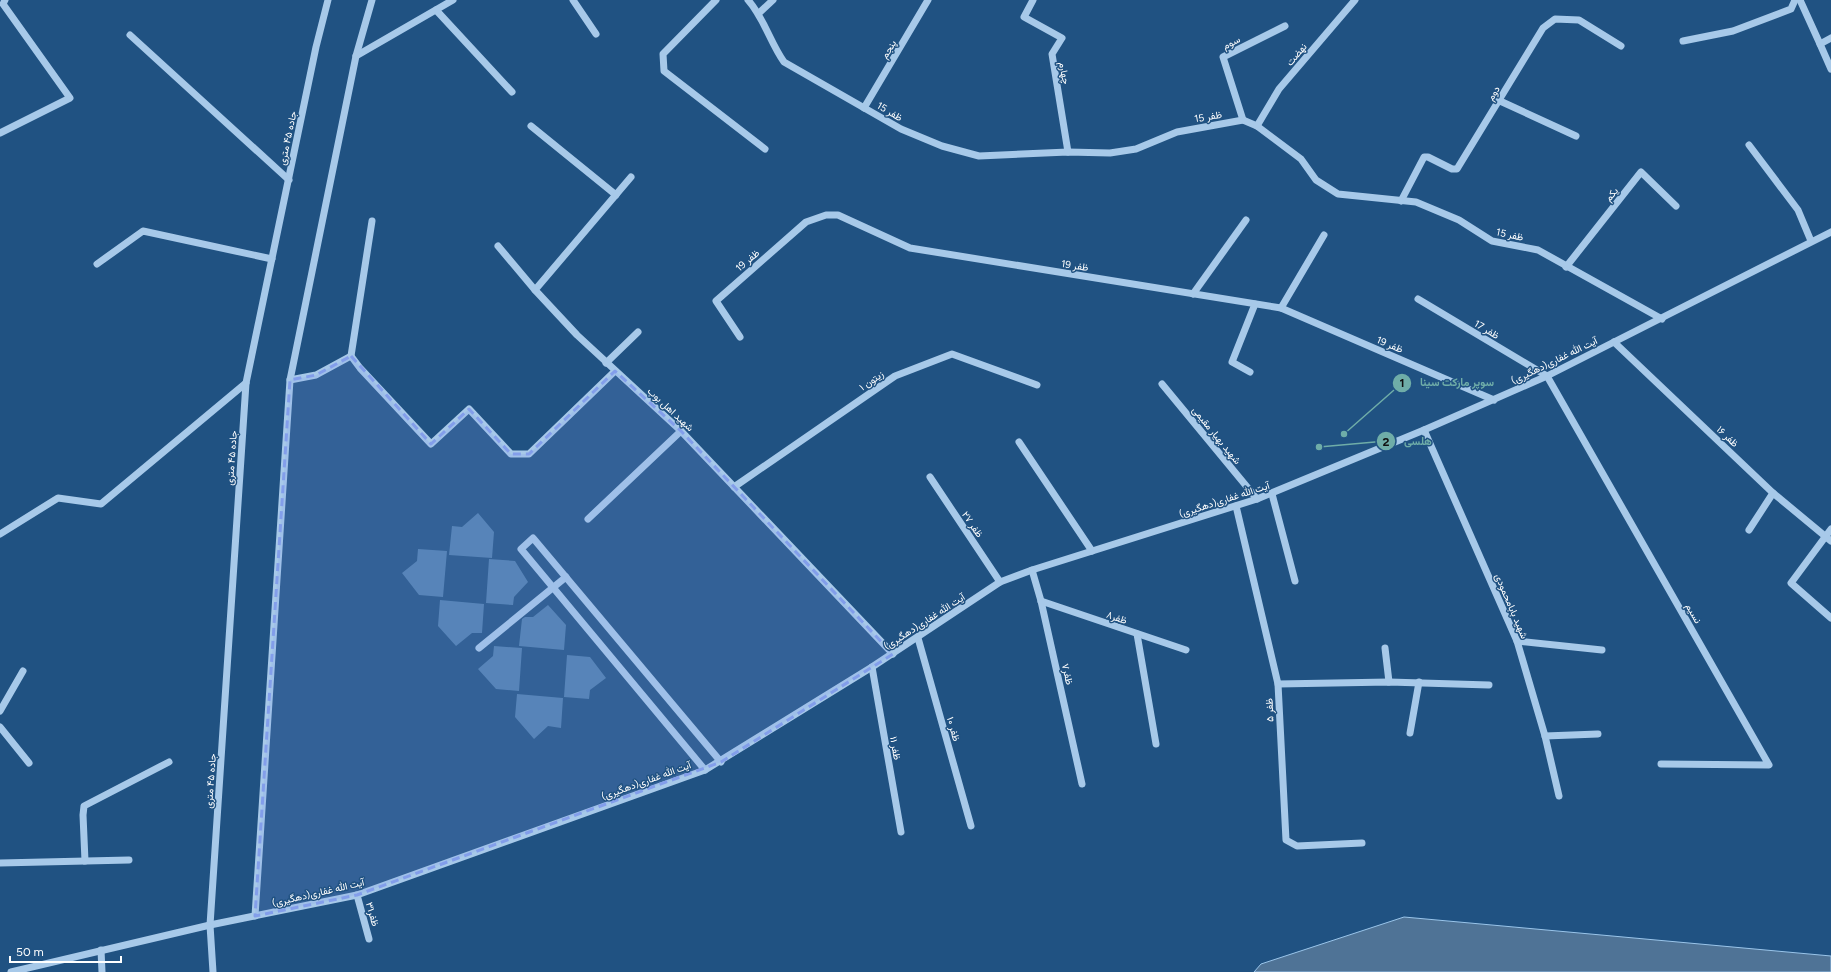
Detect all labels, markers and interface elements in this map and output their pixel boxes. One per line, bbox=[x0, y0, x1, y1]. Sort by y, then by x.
street label: سوم bbox=[1220, 32, 1242, 52]
street label: پنجم bbox=[878, 37, 900, 62]
street label: نهضت bbox=[1283, 40, 1310, 68]
street label: چهارم bbox=[1055, 61, 1073, 86]
street label: دوم bbox=[1484, 83, 1503, 103]
street label: ظفر 15 bbox=[874, 99, 905, 124]
street label: ظفر 15 bbox=[1193, 108, 1223, 125]
street label: جاده ۴۵ متری bbox=[275, 109, 300, 166]
street label: یکم bbox=[1602, 185, 1621, 204]
street label: ظفر 15 bbox=[1495, 225, 1525, 244]
street label: ظفر 19 bbox=[733, 246, 762, 274]
street label: ظفر 19 bbox=[1060, 257, 1090, 274]
street label: ظفر 17 bbox=[1472, 317, 1502, 342]
street label: ظفر 19 bbox=[1375, 333, 1406, 356]
street label: آیت الله غفاری(دهگیری) bbox=[1509, 334, 1600, 387]
street label: زیتون ۱ bbox=[857, 367, 886, 393]
callout: سوپر مارکت سینا bbox=[1392, 371, 1502, 394]
text: 1 bbox=[1399, 376, 1405, 390]
text: سوپر مارکت سینا bbox=[1420, 376, 1494, 390]
street label: شهید اهل بوب bbox=[645, 385, 697, 434]
street label: شهید بهیار مقیمی bbox=[1189, 404, 1244, 467]
street label: ظفر ۱۶ bbox=[1714, 423, 1742, 450]
street label: جاده ۴۵ متری bbox=[223, 430, 240, 486]
callout: هلسی bbox=[1376, 430, 1440, 453]
text: 2 bbox=[1383, 435, 1390, 449]
text: هلسی bbox=[1404, 435, 1432, 448]
street label: آیت الله غفاری(دهگیری) bbox=[1177, 479, 1272, 520]
street label: ظفر ۲۷ bbox=[959, 509, 986, 540]
street label: شهید بابامحمودی bbox=[1492, 572, 1531, 641]
street label: آیت الله غفاری(دهگیری) bbox=[881, 590, 968, 653]
street label: نسیم bbox=[1683, 601, 1705, 626]
street label: ظفر۸ bbox=[1105, 608, 1129, 627]
street label: ظفر۷ bbox=[1059, 662, 1076, 686]
street label: ظفر ۵ bbox=[1262, 697, 1277, 722]
street label: ظفر ۱۰ bbox=[944, 715, 963, 743]
street label: ظفر ۱۱ bbox=[887, 735, 904, 761]
street label: جاده ۴۵ متری bbox=[202, 753, 219, 809]
street label: آیت الله غفاری(دهگیری) bbox=[600, 758, 693, 803]
street label: آیت الله غفاری(دهگیری) bbox=[271, 875, 366, 909]
street label: ظفر۳۱ bbox=[363, 900, 382, 928]
scale bar bbox=[10, 938, 121, 964]
text: 50 m bbox=[16, 945, 44, 959]

